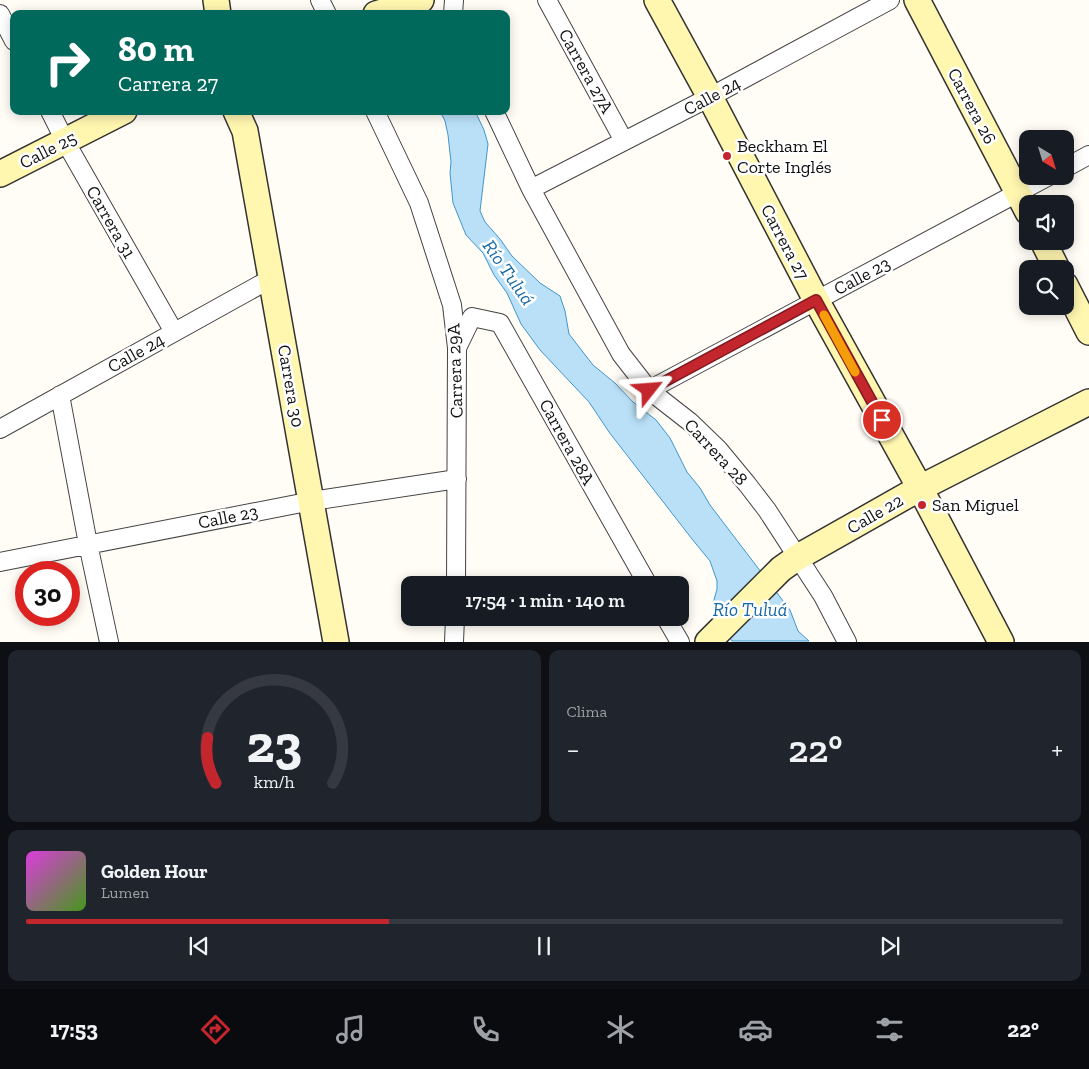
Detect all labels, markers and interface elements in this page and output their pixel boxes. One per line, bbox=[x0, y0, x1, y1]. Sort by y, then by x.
street label: Carrera 27A bbox=[554, 25, 618, 117]
text: 80 m bbox=[118, 28, 194, 70]
icon: right bbox=[35, 30, 100, 95]
street label: Carrera 26 bbox=[943, 64, 1001, 148]
text: Carrera 27 bbox=[118, 70, 218, 97]
street label: Calle 24 bbox=[680, 72, 745, 120]
street label: Calle 25 bbox=[16, 126, 80, 174]
north arrow bbox=[1019, 130, 1074, 185]
map controls bbox=[1019, 130, 1074, 315]
place label: Beckham El Corte Inglés bbox=[737, 135, 832, 178]
marker: Beckham El Corte Inglés bbox=[721, 150, 733, 162]
street label: Carrera 31 bbox=[81, 182, 141, 262]
button: sound bbox=[1019, 195, 1074, 250]
street label: Carrera 27 bbox=[756, 201, 814, 284]
water label: Río Tuluá bbox=[478, 235, 539, 309]
street label: Calle 23 bbox=[830, 252, 894, 300]
button: search bbox=[1019, 260, 1074, 315]
street label: Carrera 29A bbox=[442, 323, 468, 419]
street label: Calle 24 bbox=[104, 328, 168, 378]
street label: Carrera 30 bbox=[273, 343, 309, 429]
position arrow bbox=[622, 363, 674, 415]
street label: Carrera 28A bbox=[534, 395, 600, 489]
pin bbox=[861, 399, 903, 441]
icon: arrive bbox=[868, 406, 896, 434]
street label: Carrera 28 bbox=[680, 414, 752, 490]
street label: Calle 22 bbox=[843, 489, 907, 539]
place label: San Miguel bbox=[932, 494, 1019, 516]
marker: San Miguel bbox=[916, 499, 928, 511]
street label: Calle 23 bbox=[196, 500, 260, 534]
speed limit sign: 30 bbox=[15, 561, 80, 626]
text: 17:54 · 1 min · 140 m bbox=[465, 589, 625, 612]
water label: Río Tuluá bbox=[713, 598, 787, 621]
text: Clima bbox=[567, 702, 607, 721]
text: 23 bbox=[246, 713, 302, 775]
text: 22° bbox=[788, 726, 843, 772]
text: − bbox=[567, 733, 580, 766]
text: + bbox=[1051, 733, 1063, 766]
text: km/h bbox=[254, 771, 295, 793]
text: Golden Hour bbox=[101, 860, 208, 883]
text: Lumen bbox=[101, 883, 149, 902]
icon: previous bbox=[185, 932, 213, 960]
icon: pause bbox=[530, 932, 558, 960]
icon: next bbox=[876, 932, 904, 960]
icon: directions bbox=[198, 1012, 233, 1047]
icon: music bbox=[333, 1012, 368, 1047]
icon: phone bbox=[468, 1012, 503, 1047]
icon: climate bbox=[603, 1012, 638, 1047]
icon: car bbox=[738, 1012, 773, 1047]
icon: filters bbox=[872, 1012, 907, 1047]
text: 17:53 bbox=[50, 1016, 98, 1043]
text: 22° bbox=[1007, 1016, 1039, 1043]

